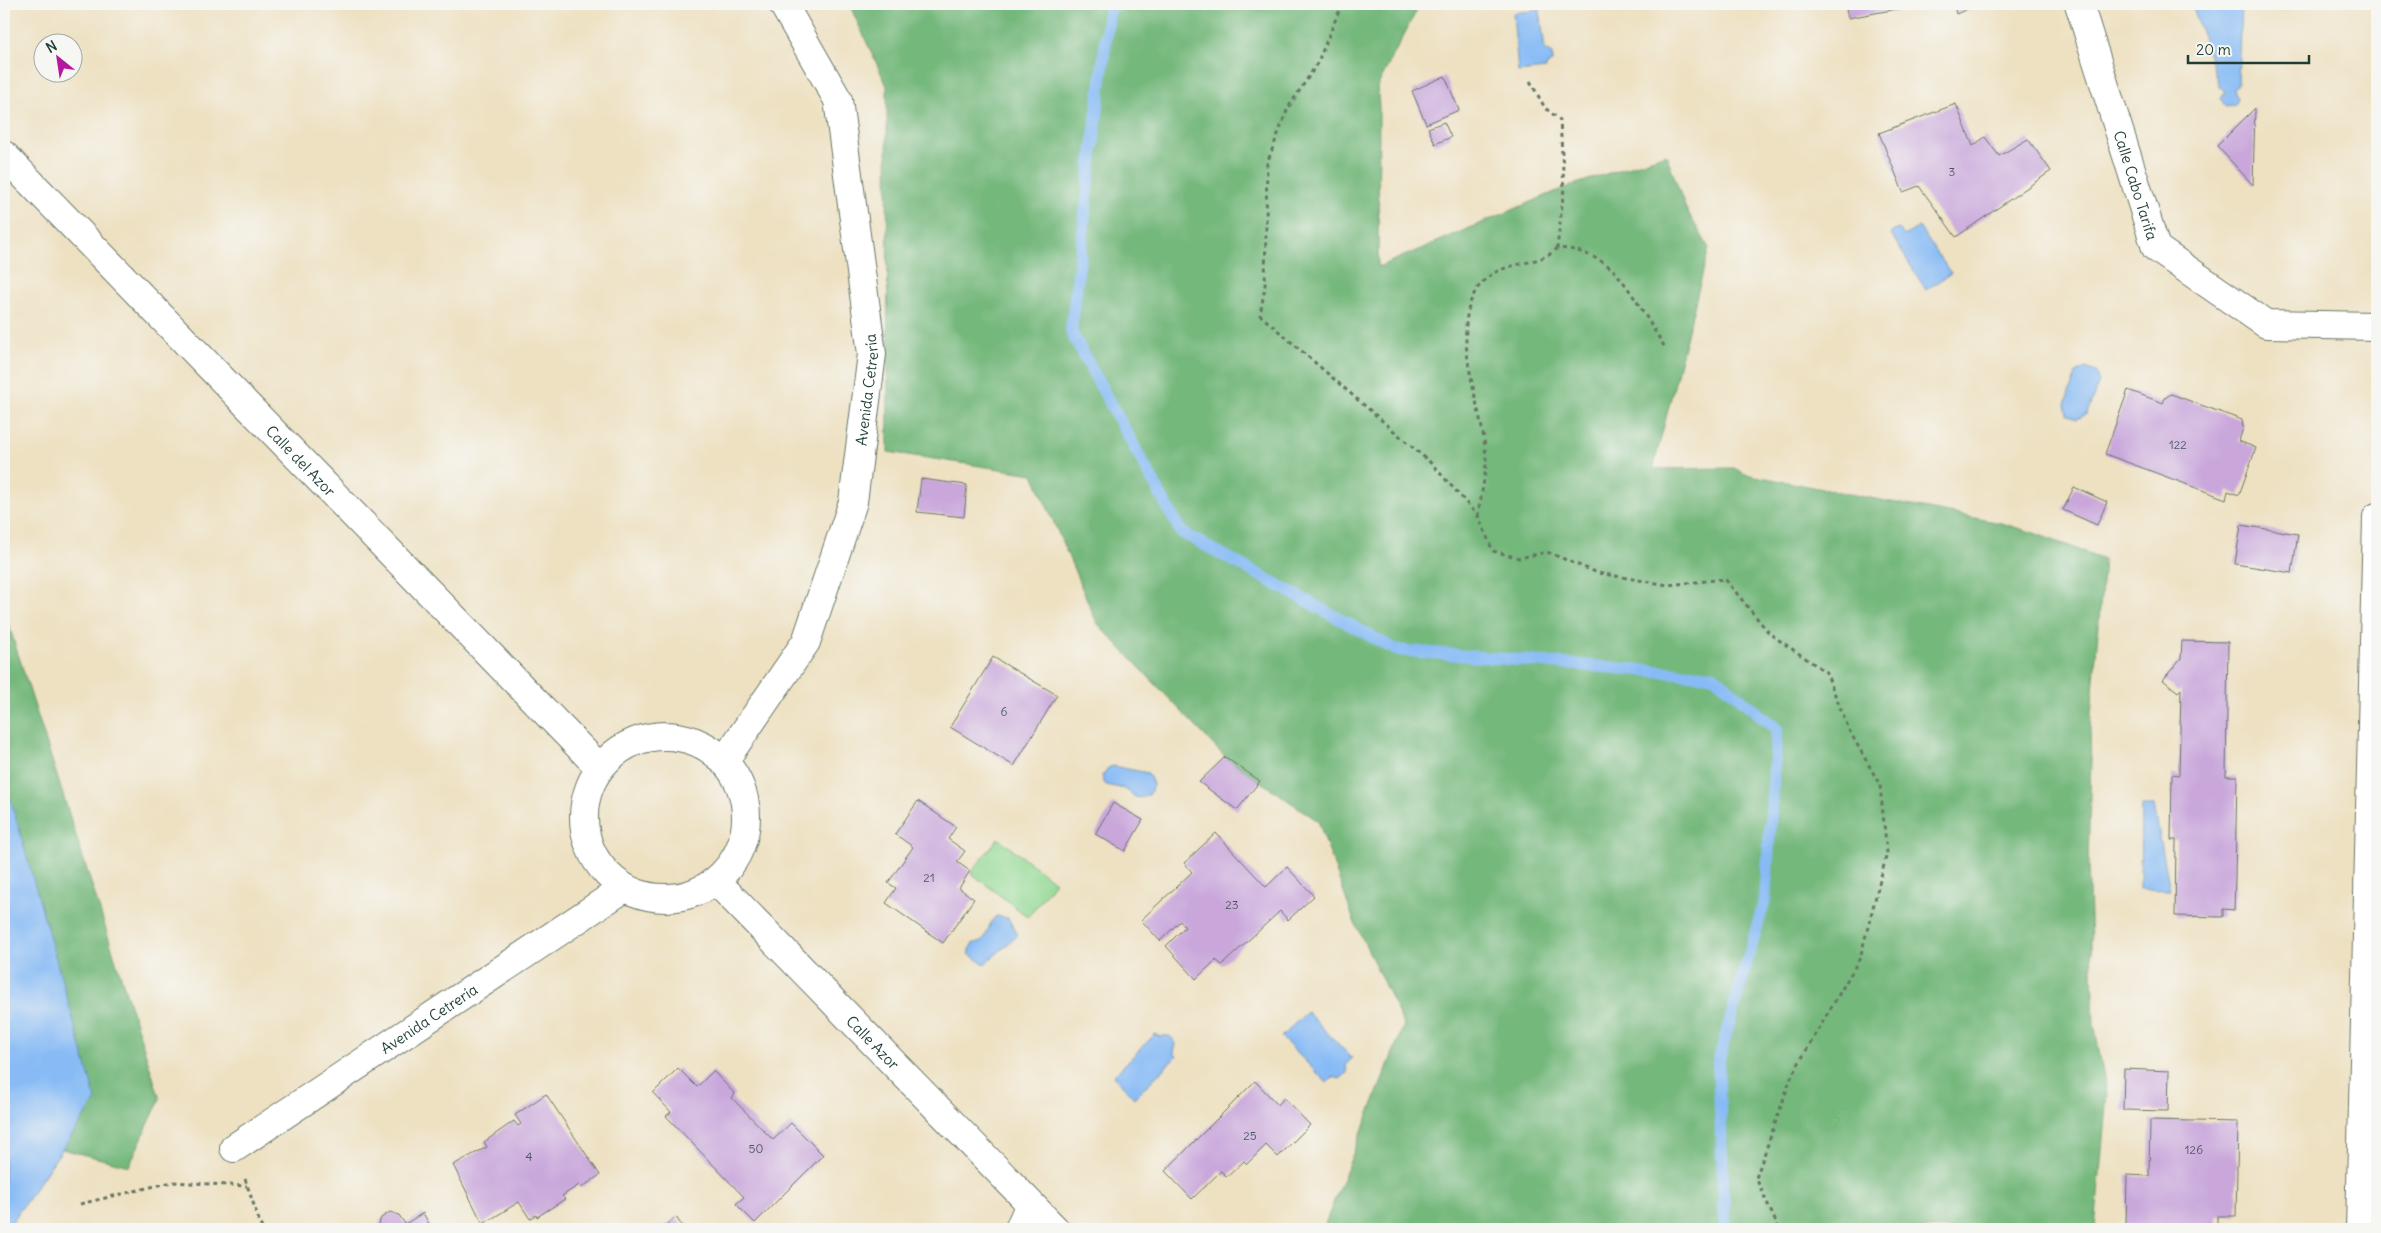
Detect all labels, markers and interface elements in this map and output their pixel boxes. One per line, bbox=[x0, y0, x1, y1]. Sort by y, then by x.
north arrow bbox=[32, 32, 82, 82]
scale bar bbox=[2188, 32, 2310, 64]
text: N bbox=[43, 37, 60, 57]
text: 20 m bbox=[2196, 40, 2231, 59]
street label: Calle Cabo Tarifa bbox=[2110, 128, 2162, 243]
house number: 3 bbox=[1949, 164, 1956, 179]
street label: Avenida Cetrería bbox=[851, 332, 882, 447]
street label: Calle del Azor bbox=[262, 421, 340, 500]
house number: 122 bbox=[2169, 437, 2187, 452]
house number: 6 bbox=[1001, 704, 1008, 719]
house number: 21 bbox=[923, 870, 935, 885]
house number: 23 bbox=[1225, 897, 1239, 912]
street label: Avenida Cetrería bbox=[377, 979, 481, 1057]
street label: Calle Azor bbox=[842, 1011, 904, 1073]
house number: 25 bbox=[1243, 1128, 1257, 1143]
house number: 50 bbox=[749, 1141, 764, 1156]
house number: 126 bbox=[2185, 1142, 2203, 1157]
house number: 4 bbox=[526, 1149, 533, 1164]

